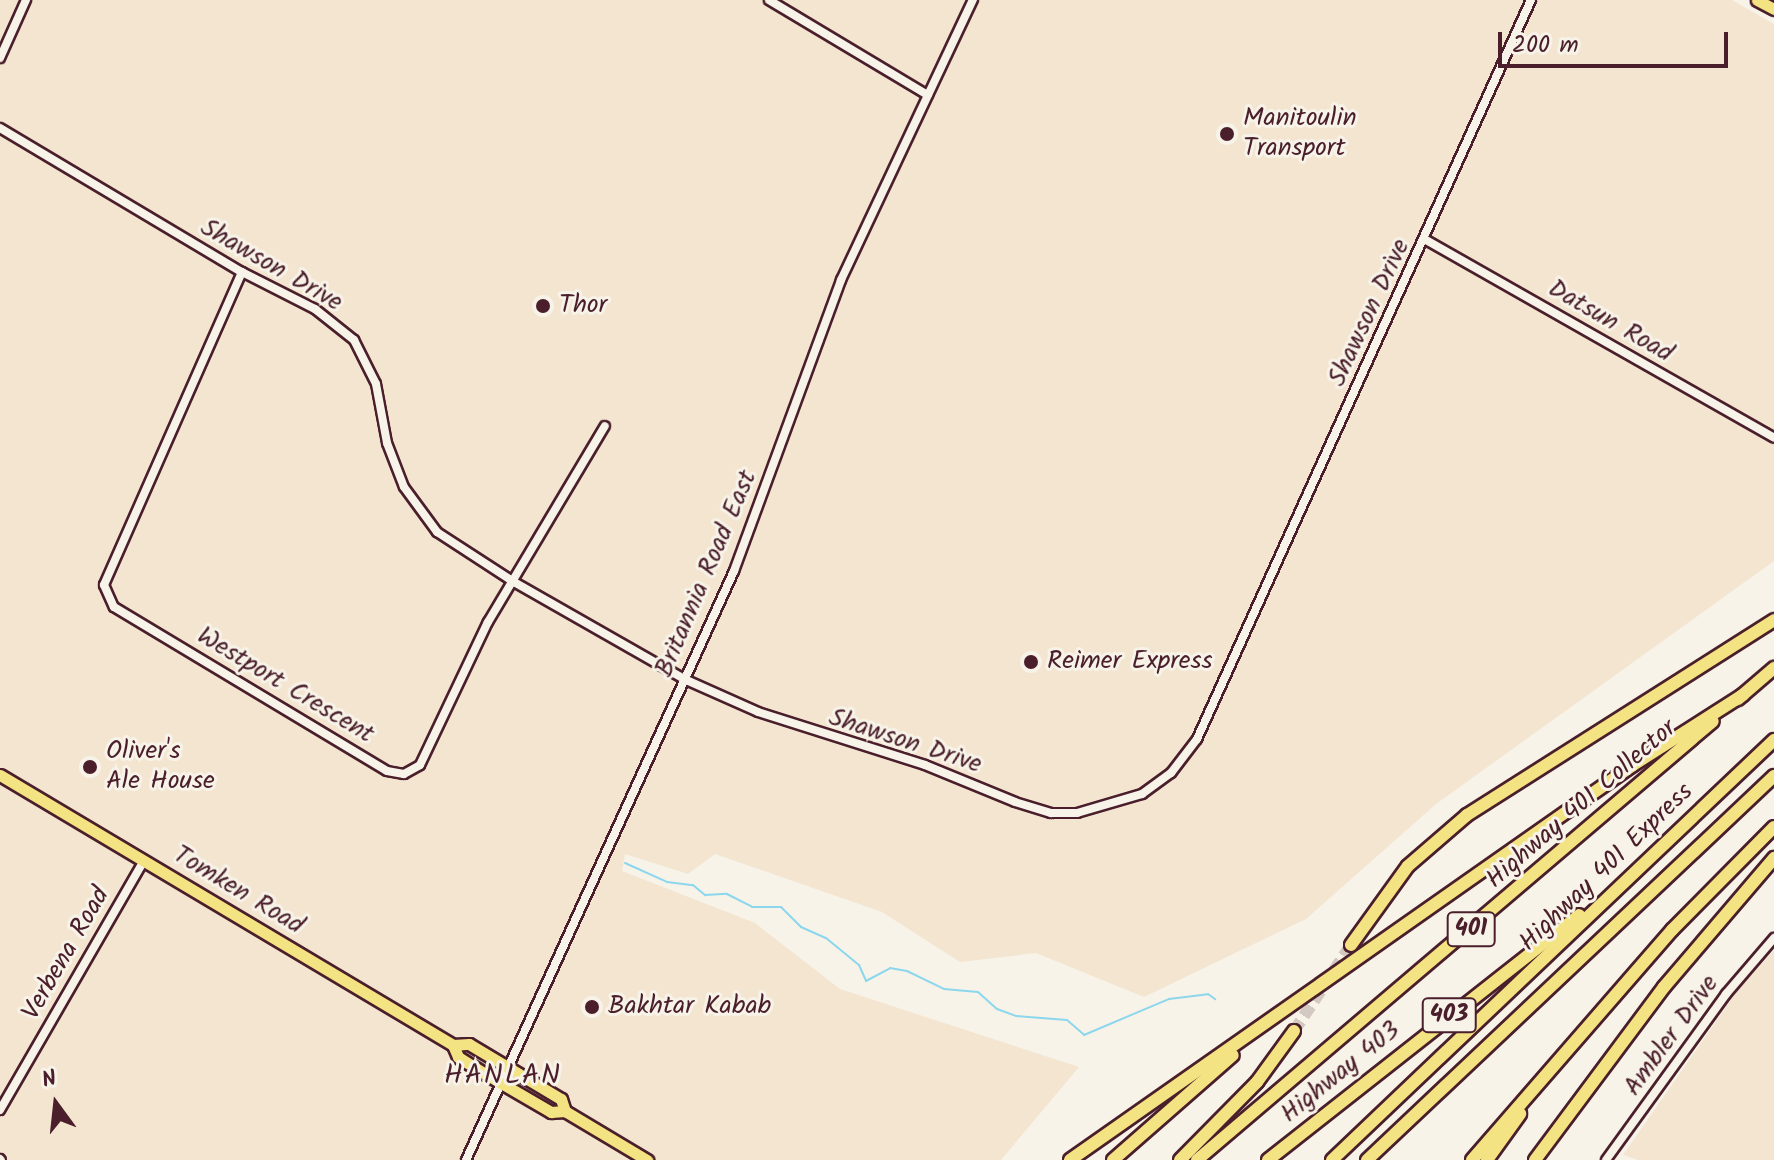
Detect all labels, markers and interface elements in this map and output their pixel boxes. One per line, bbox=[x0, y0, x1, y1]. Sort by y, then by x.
scale bar bbox=[1502, 16, 1732, 66]
text: 200 m bbox=[1512, 26, 1579, 65]
place label: Manitoulin Transport bbox=[1243, 103, 1357, 164]
marker: Manitoulin Transport bbox=[1218, 125, 1236, 143]
street label: Shawson Drive bbox=[194, 213, 348, 319]
street label: Shawson Drive bbox=[1322, 234, 1418, 392]
street label: Datsun Road bbox=[1542, 274, 1678, 370]
place label: Thor bbox=[559, 290, 607, 322]
marker: Thor bbox=[534, 297, 552, 315]
street label: Britannia Road East bbox=[649, 466, 765, 682]
street label: Westport Crescent bbox=[191, 621, 379, 751]
place label: Reimer Express bbox=[1047, 646, 1213, 678]
marker: Reimer Express bbox=[1022, 653, 1040, 671]
street label: Shawson Drive bbox=[825, 703, 985, 781]
street label: Highway 401 Collector bbox=[1480, 714, 1684, 896]
place label: Oliver's Ale House bbox=[106, 736, 215, 798]
marker: Oliver's Ale House bbox=[81, 758, 99, 776]
street label: Highway 401 Express bbox=[1514, 777, 1700, 959]
street label: Tomken Road bbox=[167, 840, 309, 942]
street label: Verbena Road bbox=[16, 882, 118, 1026]
road number: 401 bbox=[1445, 909, 1497, 949]
street label: Ambler Drive bbox=[1618, 970, 1726, 1102]
place label: Bakhtar Kabab bbox=[608, 991, 771, 1023]
road number: 403 bbox=[1421, 995, 1477, 1035]
marker: Bakhtar Kabab bbox=[583, 998, 601, 1016]
street label: Highway 403 bbox=[1275, 1015, 1407, 1131]
district label: HANLAN bbox=[444, 1059, 562, 1093]
text: N bbox=[38, 1062, 61, 1099]
north arrow bbox=[16, 1064, 96, 1144]

